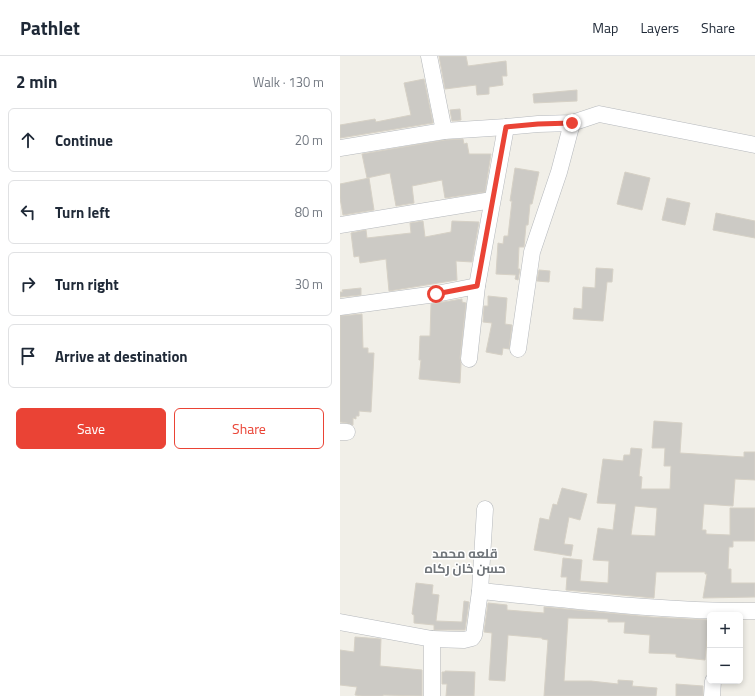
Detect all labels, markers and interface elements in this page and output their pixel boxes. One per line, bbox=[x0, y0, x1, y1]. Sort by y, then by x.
text: Pathlet bbox=[20, 13, 80, 42]
text: Map bbox=[592, 17, 618, 38]
text: Layers bbox=[640, 17, 679, 38]
text: Share bbox=[701, 17, 735, 38]
text: 2 min bbox=[16, 69, 57, 95]
text: Walk · 130 m bbox=[253, 72, 324, 92]
route end bbox=[563, 114, 581, 132]
icon: ahead bbox=[17, 129, 39, 151]
text: Continue bbox=[55, 129, 113, 152]
text: 20 m bbox=[295, 130, 323, 150]
icon: left bbox=[17, 201, 39, 223]
text: Turn left bbox=[55, 201, 110, 224]
text: 80 m bbox=[295, 202, 323, 222]
icon: right bbox=[17, 273, 39, 295]
text: Turn right bbox=[55, 273, 119, 296]
text: 30 m bbox=[295, 274, 323, 294]
route start bbox=[427, 285, 445, 303]
icon: arrive bbox=[17, 345, 39, 367]
text: Arrive at destination bbox=[55, 345, 188, 368]
button: Save bbox=[16, 408, 166, 449]
button: Share bbox=[174, 408, 324, 449]
district label: قلعه محمد حسن خان رکاه bbox=[424, 543, 506, 578]
map controls bbox=[707, 612, 743, 684]
button: + bbox=[707, 612, 743, 648]
button: − bbox=[707, 648, 743, 684]

